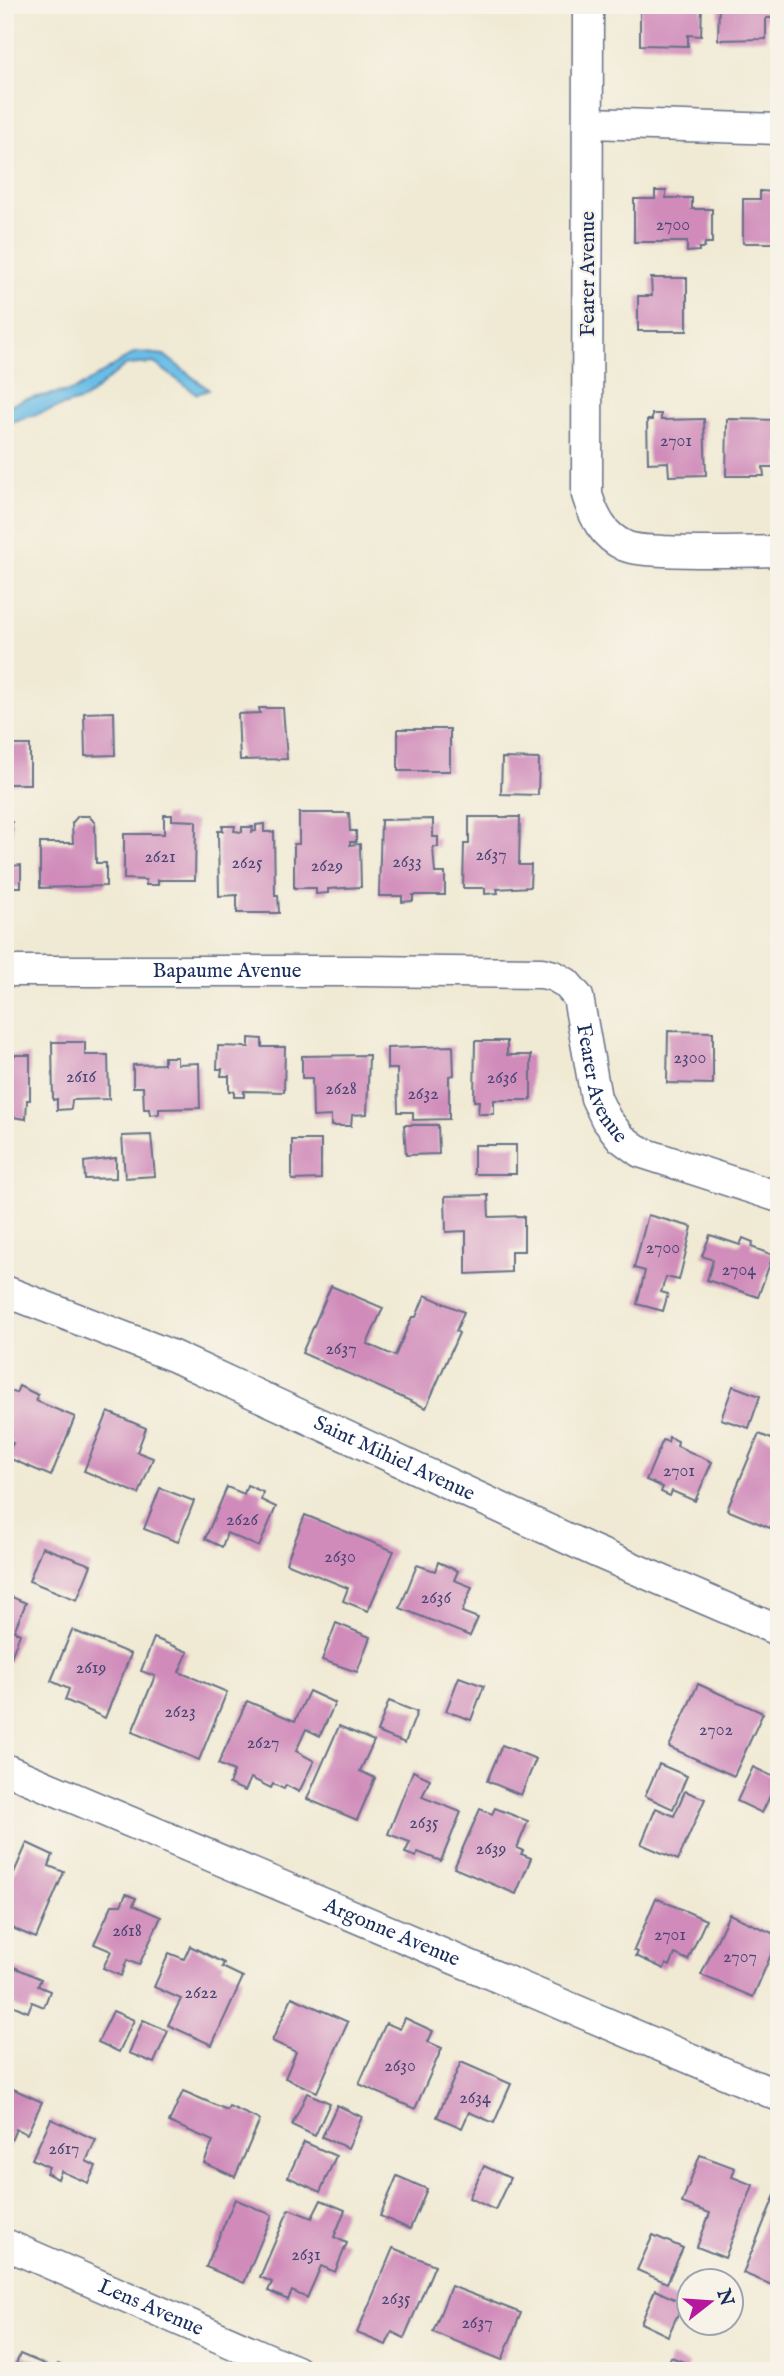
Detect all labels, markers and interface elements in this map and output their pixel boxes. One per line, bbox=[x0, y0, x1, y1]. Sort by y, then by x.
street label: Fearer Avenue bbox=[575, 211, 602, 337]
house number: 2700 bbox=[656, 214, 690, 237]
house number: 2701 bbox=[660, 430, 692, 453]
house number: 2637 bbox=[475, 844, 507, 867]
house number: 2621 bbox=[144, 846, 176, 869]
house number: 2633 bbox=[392, 851, 422, 874]
house number: 2625 bbox=[232, 852, 263, 875]
house number: 2629 bbox=[311, 855, 343, 878]
street label: Bapaume Avenue bbox=[153, 958, 302, 985]
street label: Fearer Avenue bbox=[570, 1022, 634, 1149]
house number: 2300 bbox=[674, 1047, 706, 1070]
house number: 2616 bbox=[66, 1066, 97, 1089]
house number: 2636 bbox=[487, 1067, 518, 1090]
house number: 2628 bbox=[325, 1078, 357, 1101]
house number: 2632 bbox=[407, 1083, 439, 1106]
house number: 2700 bbox=[646, 1237, 680, 1260]
house number: 2704 bbox=[722, 1259, 756, 1282]
house number: 2637 bbox=[325, 1338, 357, 1361]
street label: Saint Mihiel Avenue bbox=[309, 1410, 480, 1508]
house number: 2701 bbox=[663, 1460, 695, 1483]
house number: 2626 bbox=[226, 1509, 258, 1532]
house number: 2630 bbox=[324, 1546, 356, 1569]
house number: 2636 bbox=[421, 1587, 452, 1610]
house number: 2619 bbox=[76, 1657, 106, 1680]
house number: 2623 bbox=[164, 1701, 196, 1724]
house number: 2702 bbox=[699, 1719, 733, 1742]
house number: 2627 bbox=[247, 1732, 279, 1755]
house number: 2635 bbox=[409, 1812, 439, 1835]
house number: 2639 bbox=[476, 1838, 506, 1861]
street label: Argonne Avenue bbox=[319, 1891, 464, 1973]
house number: 2618 bbox=[112, 1920, 142, 1943]
house number: 2701 bbox=[654, 1924, 686, 1947]
house number: 2707 bbox=[723, 1946, 757, 1969]
house number: 2622 bbox=[185, 1982, 217, 2005]
house number: 2630 bbox=[384, 2055, 416, 2078]
house number: 2634 bbox=[459, 2087, 491, 2110]
house number: 2617 bbox=[48, 2138, 80, 2161]
house number: 2631 bbox=[291, 2244, 321, 2267]
north arrow bbox=[676, 2268, 746, 2338]
street label: Lens Avenue bbox=[94, 2273, 208, 2343]
text: N bbox=[710, 2285, 738, 2310]
house number: 2635 bbox=[381, 2288, 411, 2311]
house number: 2637 bbox=[461, 2312, 493, 2335]

